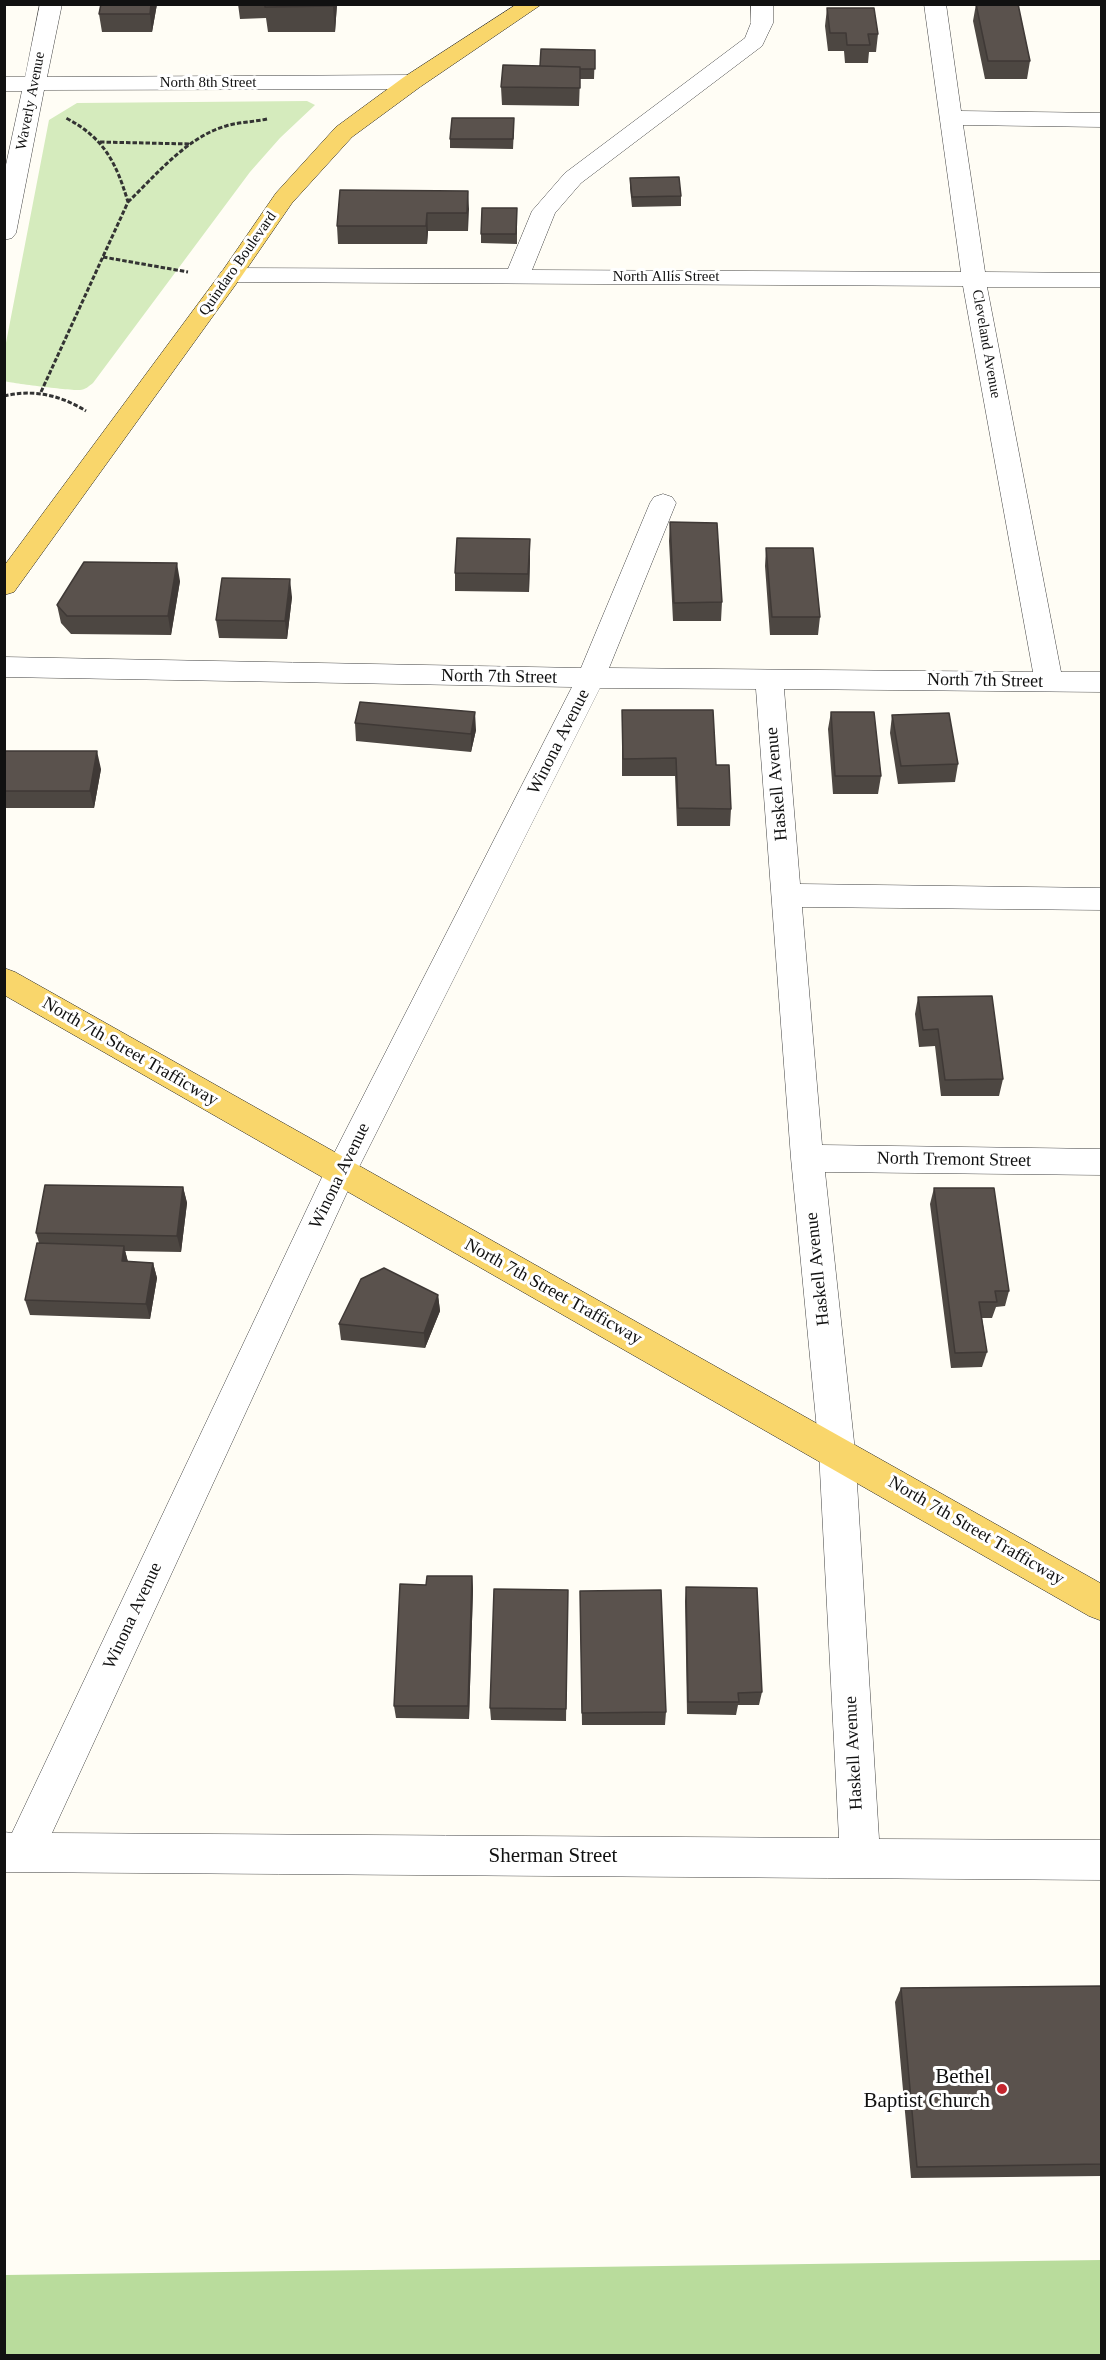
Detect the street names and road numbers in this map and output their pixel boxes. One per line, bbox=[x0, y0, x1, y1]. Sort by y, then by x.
street label: Waverly Avenue bbox=[13, 50, 49, 152]
street label: North 8th Street bbox=[160, 74, 256, 92]
street label: Quindaro Boulevard bbox=[195, 209, 281, 319]
street label: North Allis Street bbox=[613, 268, 719, 286]
street label: Cleveland Avenue bbox=[968, 288, 1004, 400]
street label: North 7th Street bbox=[441, 665, 557, 689]
street label: North 7th Street bbox=[927, 669, 1043, 693]
street label: Winona Avenue bbox=[523, 686, 595, 798]
street label: Haskell Avenue bbox=[761, 726, 793, 842]
street label: North 7th Street Trafficway bbox=[38, 993, 222, 1111]
street label: Winona Avenue bbox=[305, 1119, 375, 1233]
street label: North Tremont Street bbox=[877, 1148, 1031, 1172]
street label: Haskell Avenue bbox=[801, 1211, 835, 1327]
street label: North 7th Street Trafficway bbox=[461, 1234, 645, 1350]
street label: North 7th Street Trafficway bbox=[884, 1472, 1068, 1590]
street label: Winona Avenue bbox=[99, 1559, 167, 1673]
street label: Haskell Avenue bbox=[840, 1695, 868, 1811]
street label: Sherman Street bbox=[489, 1843, 617, 1869]

